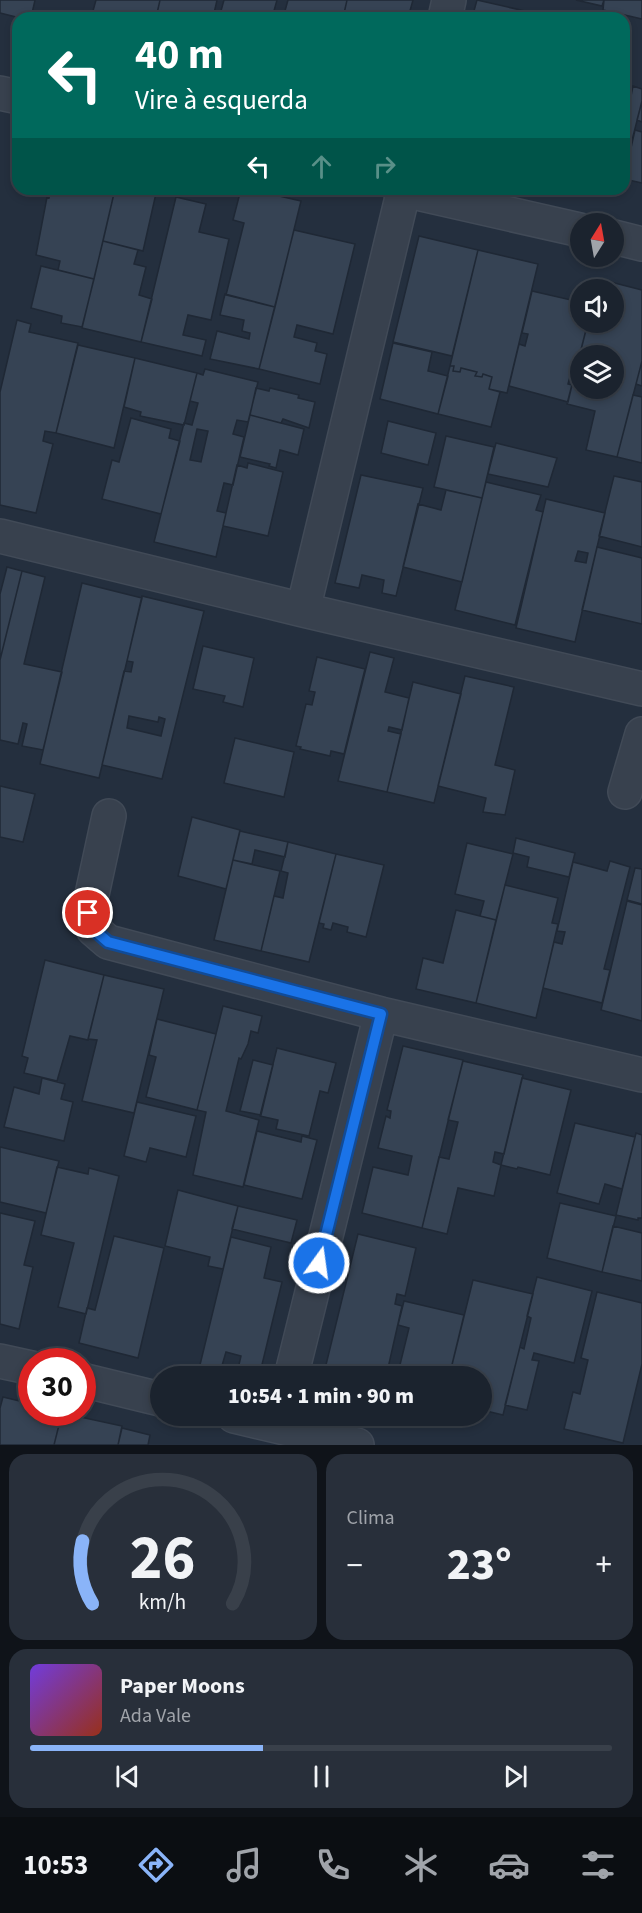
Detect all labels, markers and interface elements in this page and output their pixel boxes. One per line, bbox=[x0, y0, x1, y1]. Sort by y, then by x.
text: 40 m bbox=[135, 25, 224, 85]
icon: left bbox=[36, 36, 114, 114]
text: Vire à esquerda bbox=[135, 81, 308, 120]
icon: left bbox=[242, 150, 275, 183]
icon: ahead bbox=[305, 150, 338, 183]
icon: right bbox=[368, 150, 401, 183]
north arrow bbox=[570, 213, 624, 267]
map controls bbox=[570, 213, 624, 399]
button: sound bbox=[570, 279, 624, 333]
button: layers bbox=[570, 345, 624, 399]
pin bbox=[62, 887, 113, 938]
icon: arrive bbox=[71, 896, 104, 929]
position arrow bbox=[287, 1231, 351, 1295]
speed limit sign: 30 bbox=[18, 1348, 96, 1426]
text: 10:54 · 1 min · 90 m bbox=[228, 1380, 414, 1412]
text: Clima bbox=[347, 1504, 395, 1532]
text: 26 bbox=[130, 1514, 196, 1603]
text: 23° bbox=[447, 1533, 512, 1597]
text: − bbox=[347, 1542, 363, 1589]
text: + bbox=[596, 1542, 612, 1589]
text: km/h bbox=[139, 1587, 187, 1618]
text: Paper Moons bbox=[120, 1670, 245, 1702]
text: Ada Vale bbox=[120, 1702, 191, 1730]
icon: previous bbox=[111, 1760, 144, 1793]
icon: pause bbox=[305, 1760, 338, 1793]
icon: next bbox=[499, 1760, 532, 1793]
icon: directions bbox=[135, 1844, 177, 1886]
icon: music bbox=[223, 1844, 265, 1886]
icon: phone bbox=[312, 1844, 354, 1886]
icon: climate bbox=[400, 1844, 442, 1886]
icon: car bbox=[488, 1844, 530, 1886]
icon: filters bbox=[577, 1844, 619, 1886]
text: 10:53 bbox=[23, 1846, 88, 1885]

